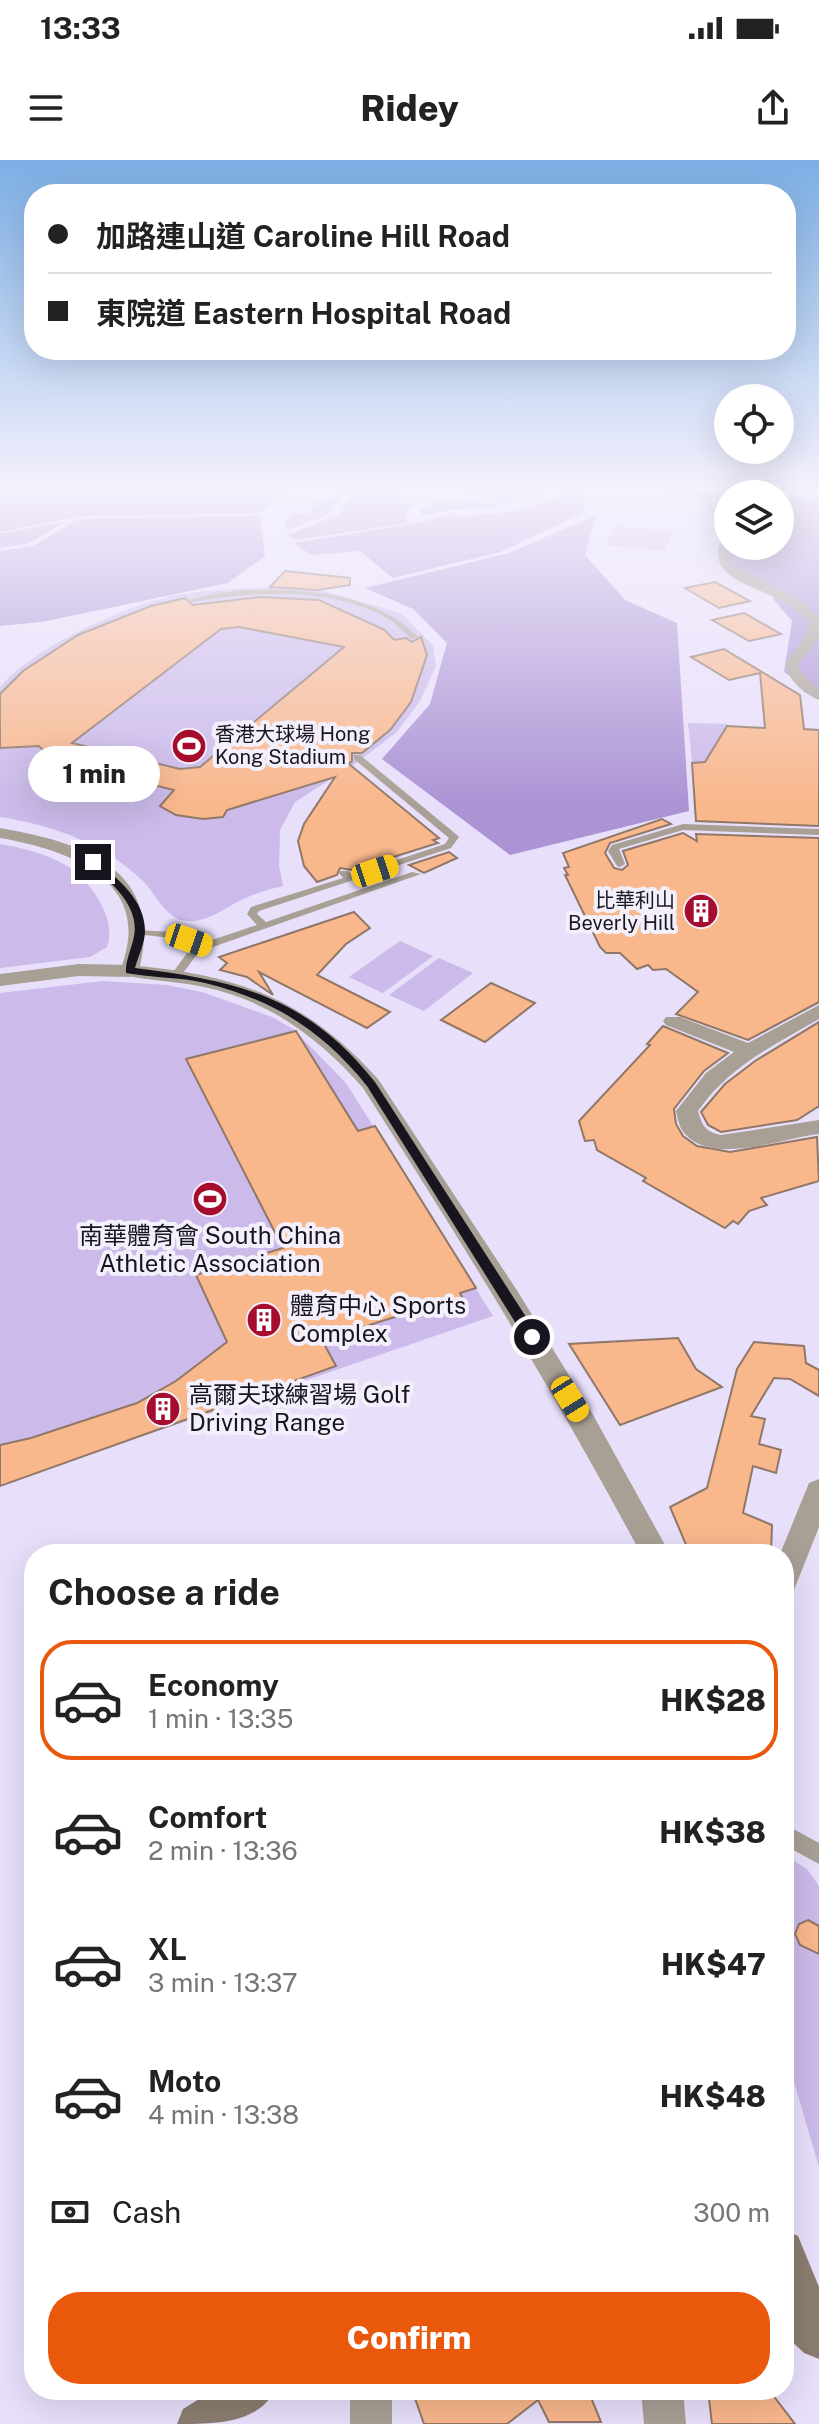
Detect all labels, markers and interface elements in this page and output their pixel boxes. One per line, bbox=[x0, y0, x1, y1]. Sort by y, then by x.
text: 13:33 bbox=[40, 10, 121, 46]
icon: menu bbox=[24, 86, 68, 130]
icon: share bbox=[751, 86, 795, 130]
text: Ridey bbox=[360, 87, 459, 129]
text: 加路連山道 Caroline Hill Road bbox=[96, 218, 510, 254]
text: 東院道 Eastern Hospital Road bbox=[96, 295, 511, 331]
map controls bbox=[714, 384, 794, 560]
button: locate bbox=[714, 384, 794, 464]
button: layers bbox=[714, 480, 794, 560]
place label: 香港大球場 Hong Kong Stadium bbox=[215, 722, 370, 769]
sports icon: 香港大球場 Hong Kong Stadium bbox=[170, 727, 208, 765]
callout: 1 min bbox=[27, 746, 159, 802]
text: 1 min bbox=[62, 758, 126, 789]
route end bbox=[75, 844, 111, 880]
car bbox=[348, 852, 402, 890]
place label: 比華利山 Beverly Hill bbox=[568, 888, 675, 935]
building icon: 比華利山 Beverly Hill bbox=[682, 892, 720, 930]
car bbox=[162, 921, 216, 959]
sports icon: 南華體育會 South China Athletic Association bbox=[191, 1180, 229, 1218]
place label: 南華體育會 South China Athletic Association bbox=[79, 1221, 341, 1277]
place label: 體育中心 Sports Complex bbox=[290, 1291, 466, 1347]
building icon: 體育中心 Sports Complex bbox=[245, 1301, 283, 1339]
route start bbox=[514, 1319, 550, 1355]
car bbox=[547, 1372, 593, 1426]
place label: 高爾夫球練習場 Golf Driving Range bbox=[189, 1380, 410, 1436]
building icon: 高爾夫球練習場 Golf Driving Range bbox=[144, 1390, 182, 1428]
text: Choose a ride bbox=[48, 1571, 280, 1613]
icon: car bbox=[52, 1664, 124, 1736]
text: Economy bbox=[148, 1667, 279, 1703]
text: HK$28 bbox=[660, 1682, 766, 1718]
text: 1 min · 13:35 bbox=[148, 1703, 293, 1734]
icon: car bbox=[52, 1796, 124, 1868]
text: Comfort bbox=[148, 1799, 267, 1835]
text: HK$38 bbox=[659, 1814, 766, 1850]
text: 2 min · 13:36 bbox=[148, 1835, 298, 1866]
icon: car bbox=[52, 1928, 124, 2000]
text: XL bbox=[148, 1931, 187, 1967]
text: HK$47 bbox=[661, 1946, 766, 1982]
text: 3 min · 13:37 bbox=[148, 1967, 298, 1998]
icon: car bbox=[52, 2060, 124, 2132]
text: Moto bbox=[148, 2063, 221, 2099]
text: HK$48 bbox=[660, 2078, 766, 2114]
text: 4 min · 13:38 bbox=[148, 2099, 299, 2130]
icon: cash bbox=[48, 2190, 92, 2234]
text: Cash bbox=[112, 2194, 181, 2230]
text: 300 m bbox=[693, 2197, 770, 2228]
button: Confirm bbox=[48, 2292, 770, 2384]

